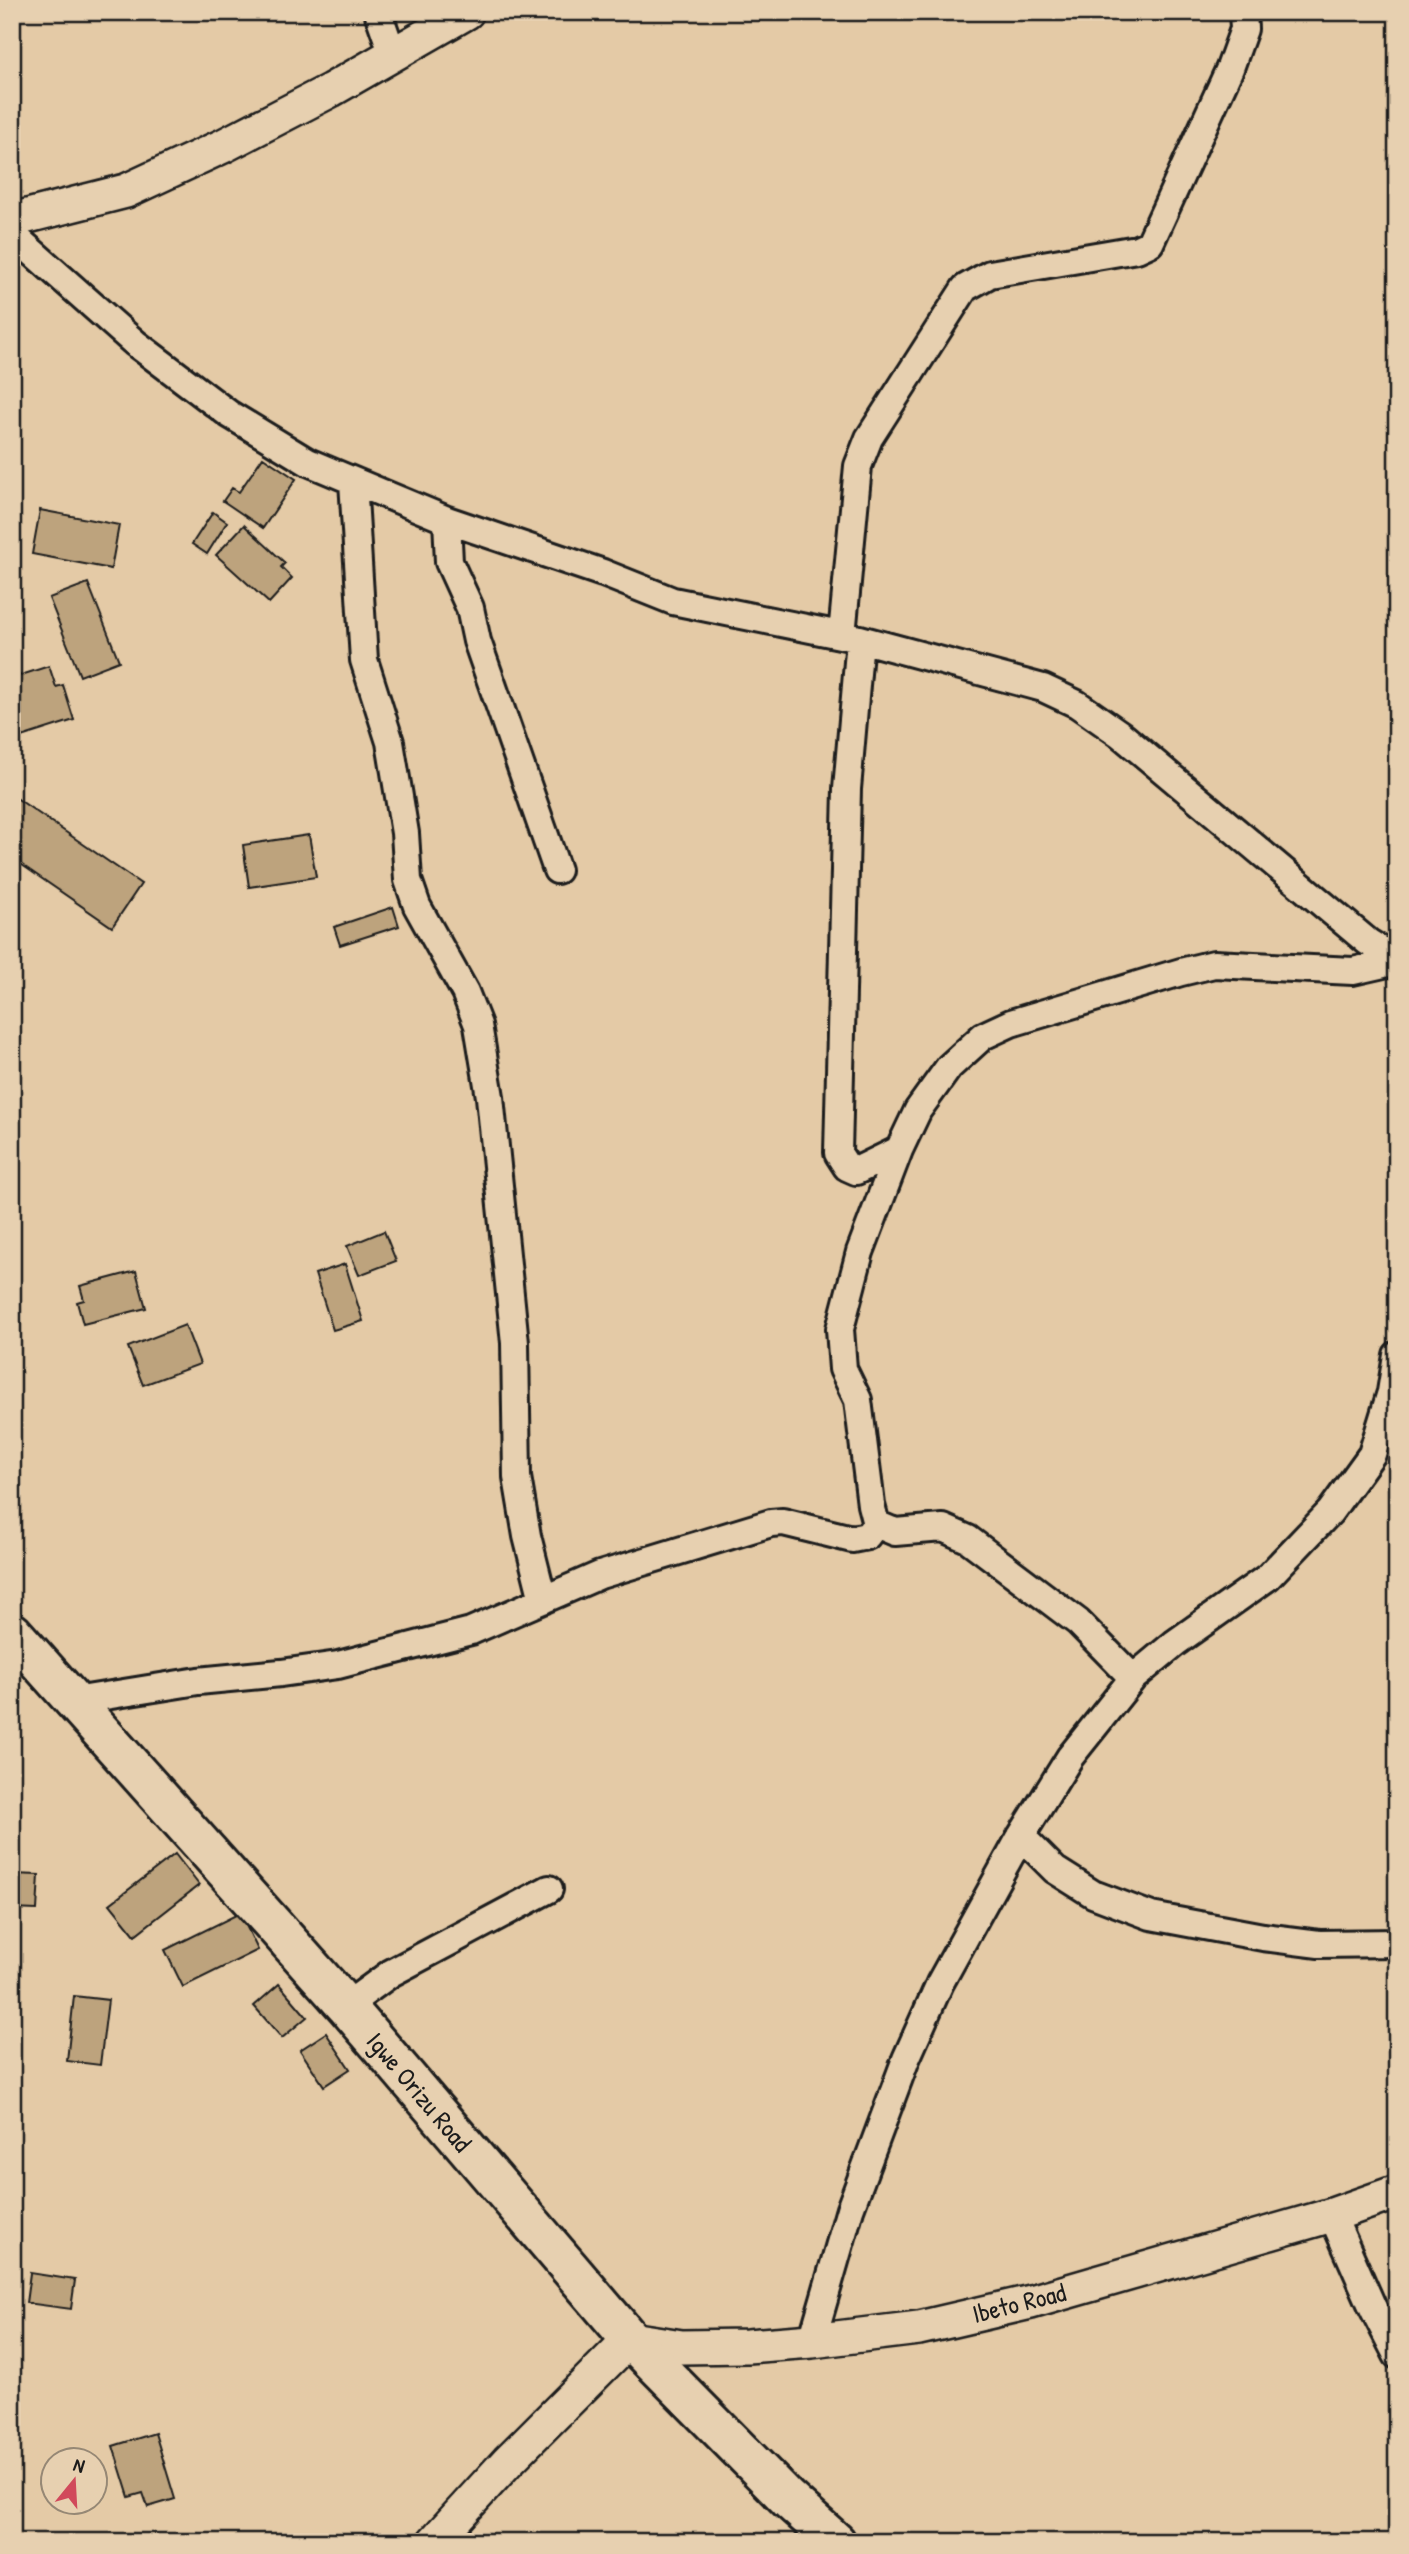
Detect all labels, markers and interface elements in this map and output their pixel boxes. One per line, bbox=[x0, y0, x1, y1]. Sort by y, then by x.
street label: Igwe Orizu Road bbox=[359, 2024, 480, 2159]
street label: Ibeto Road bbox=[968, 2274, 1069, 2331]
north arrow bbox=[38, 2446, 108, 2516]
text: N bbox=[70, 2451, 88, 2479]

